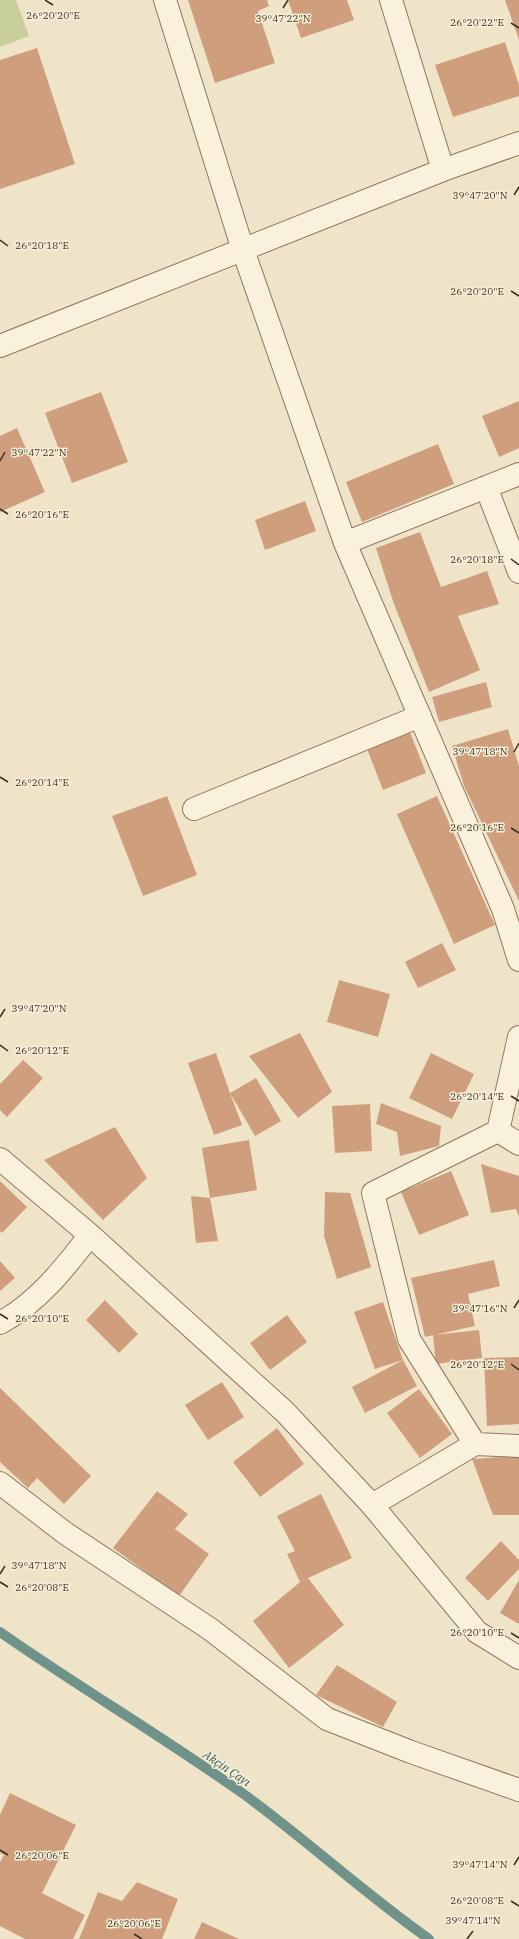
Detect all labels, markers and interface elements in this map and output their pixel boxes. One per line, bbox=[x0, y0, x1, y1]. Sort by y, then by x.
text: 26°20'20"E bbox=[26, 9, 80, 22]
text: 39°47'22"N bbox=[256, 12, 311, 25]
text: 26°20'22"E bbox=[450, 16, 504, 29]
text: 39°47'20"N bbox=[453, 189, 508, 202]
text: 26°20'18"E bbox=[15, 239, 69, 252]
text: 26°20'20"E bbox=[450, 285, 504, 298]
text: 39°47'22"N bbox=[12, 446, 67, 459]
text: 26°20'16"E bbox=[15, 508, 69, 521]
text: 26°20'18"E bbox=[450, 553, 504, 566]
text: 39°47'18"N bbox=[453, 745, 508, 758]
text: 26°20'14"E bbox=[15, 776, 69, 789]
text: 26°20'16"E bbox=[450, 821, 504, 834]
text: 39°47'20"N bbox=[12, 1002, 67, 1015]
text: 26°20'12"E bbox=[15, 1044, 69, 1057]
text: 26°20'14"E bbox=[450, 1090, 504, 1103]
text: 39°47'16"N bbox=[453, 1302, 508, 1315]
text: 26°20'10"E bbox=[15, 1312, 69, 1325]
text: 26°20'12"E bbox=[450, 1358, 504, 1371]
text: 39°47'18"N bbox=[12, 1559, 67, 1572]
text: 26°20'08"E bbox=[15, 1581, 69, 1594]
text: 26°20'10"E bbox=[450, 1626, 504, 1639]
water label: Akçin Çayı bbox=[199, 1746, 254, 1790]
text: 26°20'06"E bbox=[15, 1849, 69, 1862]
text: 39°47'14"N bbox=[453, 1858, 508, 1871]
text: 26°20'08"E bbox=[450, 1894, 504, 1907]
text: 39°47'14"N bbox=[446, 1914, 501, 1927]
text: 26°20'06"E bbox=[107, 1917, 161, 1930]

